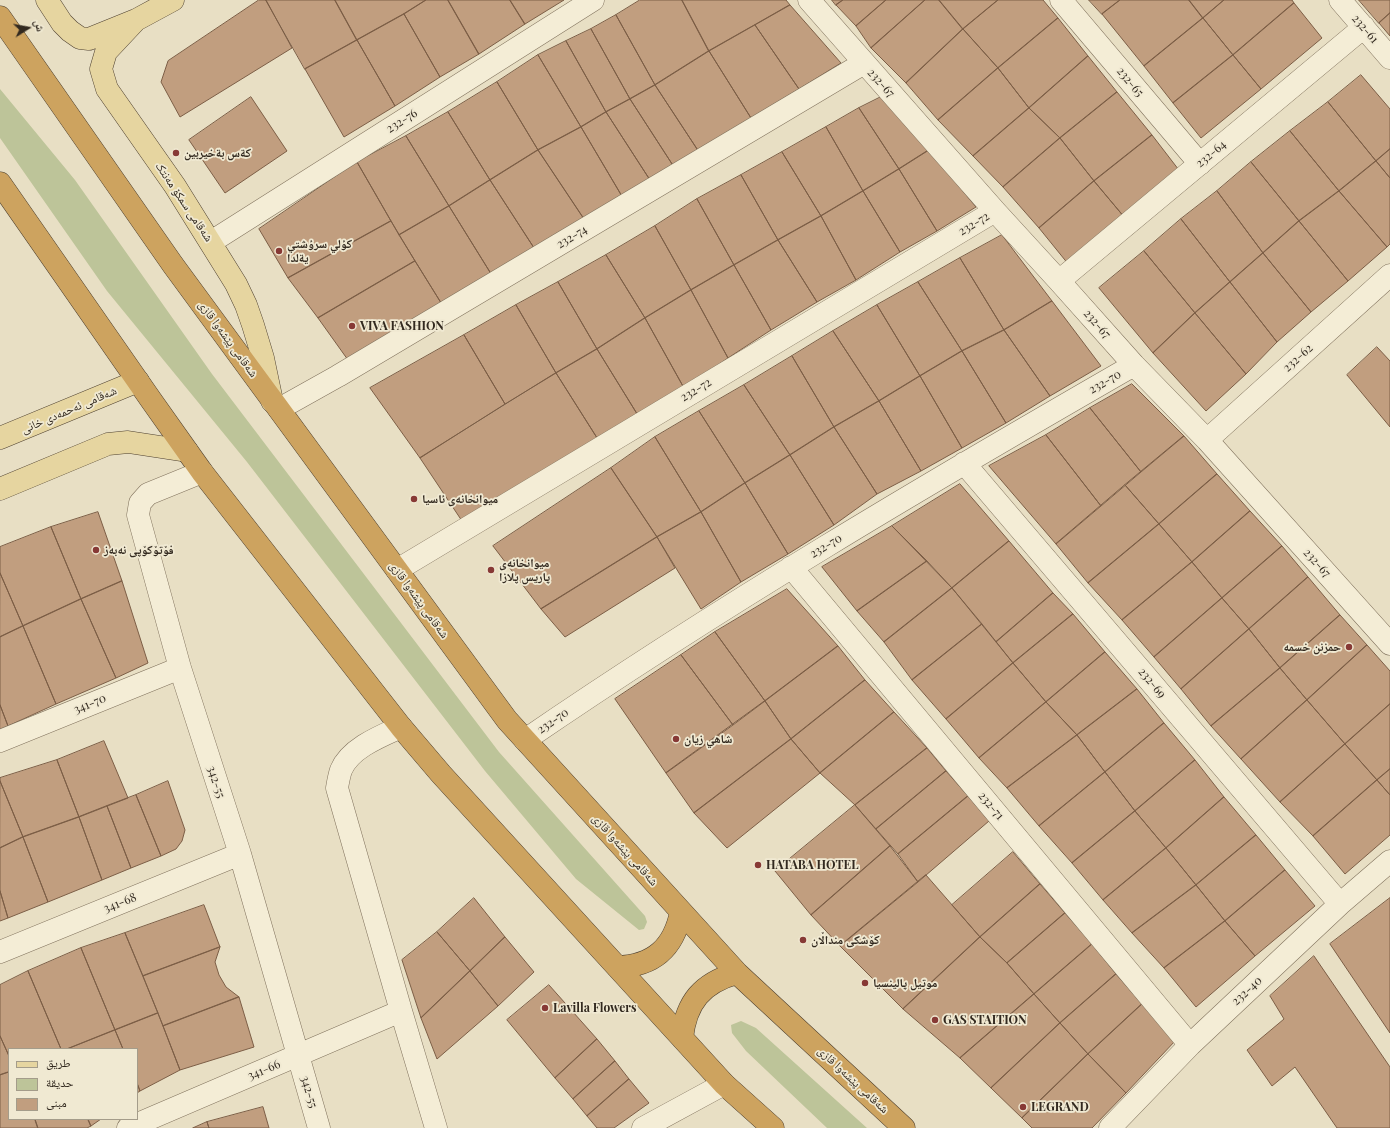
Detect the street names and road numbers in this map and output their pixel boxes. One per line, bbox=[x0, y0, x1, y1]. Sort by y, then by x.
street label: 232-61 bbox=[1349, 12, 1381, 46]
street label: 232-65 bbox=[1114, 64, 1146, 100]
street label: 232-67 bbox=[864, 66, 898, 100]
street label: 232-76 bbox=[384, 106, 420, 136]
street label: 232-64 bbox=[1193, 137, 1229, 171]
street label: شەقامی سمکۆ مەنتک bbox=[152, 159, 216, 245]
street label: 232-72 bbox=[956, 209, 992, 239]
street label: 232-74 bbox=[554, 222, 590, 252]
street label: شەقامی پێشەوا قازی bbox=[195, 298, 261, 380]
street label: 232-67 bbox=[1080, 306, 1114, 342]
street label: 232-62 bbox=[1280, 341, 1316, 375]
street label: 232-70 bbox=[1086, 367, 1124, 397]
street label: 232-72 bbox=[678, 375, 714, 405]
street label: شەقامی ئەحمەدی خانی bbox=[19, 383, 119, 437]
street label: 232-70 bbox=[807, 531, 845, 561]
street label: 232-67 bbox=[1300, 546, 1334, 580]
street label: شەقامی پێشەوا قازی bbox=[386, 559, 452, 641]
street label: 232-69 bbox=[1135, 665, 1169, 701]
street label: 341-70 bbox=[72, 691, 108, 717]
street label: 232-70 bbox=[535, 705, 571, 737]
street label: 342-55 bbox=[204, 764, 228, 800]
street label: 232-71 bbox=[975, 789, 1007, 823]
street label: شەقامی پێشەوا قازی bbox=[589, 811, 661, 889]
street label: 341-68 bbox=[102, 890, 138, 916]
street label: 232-40 bbox=[1229, 973, 1265, 1009]
street label: شەقامی پێشەوا قازی bbox=[815, 1044, 891, 1116]
street label: 341-66 bbox=[246, 1057, 282, 1083]
street label: 342-55 bbox=[298, 1074, 320, 1110]

